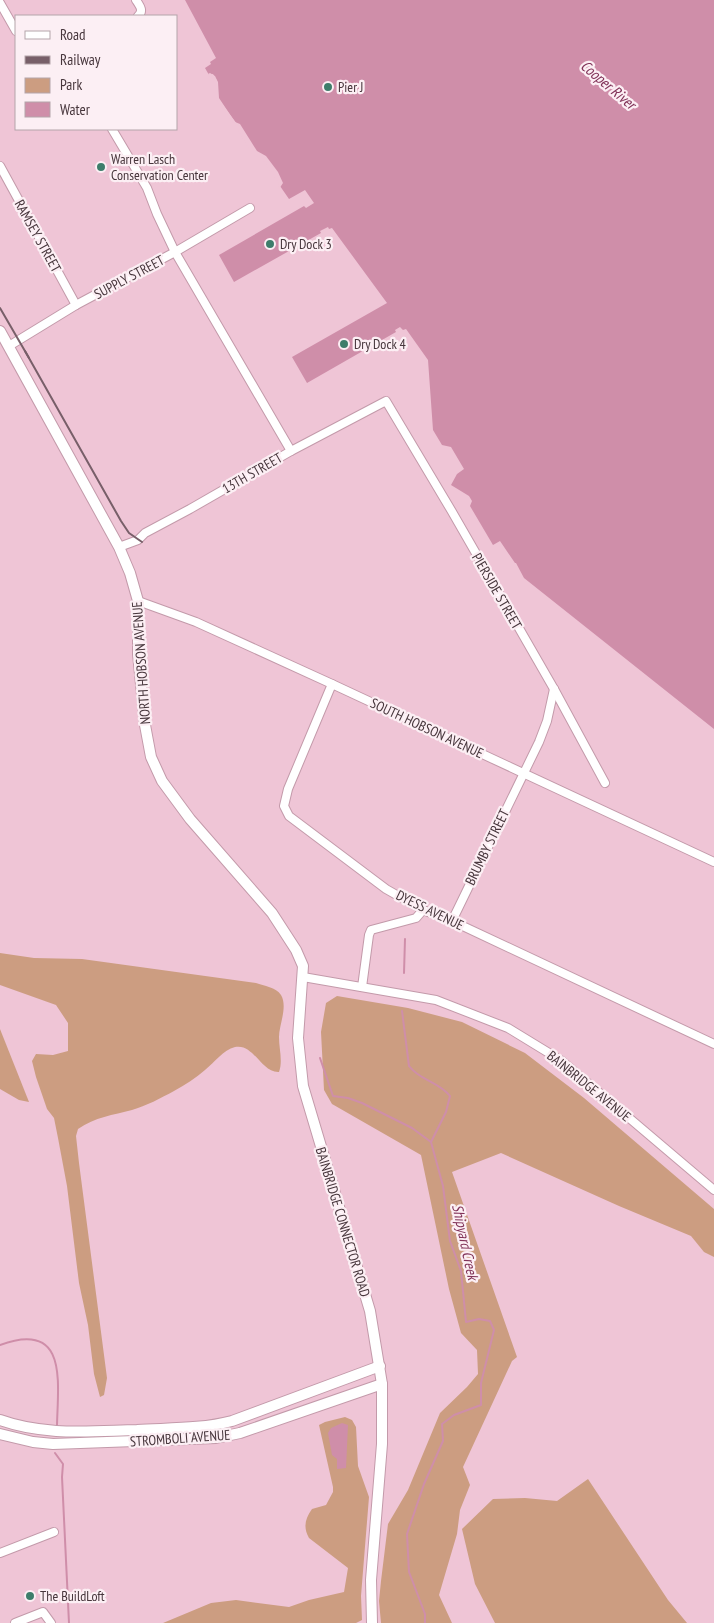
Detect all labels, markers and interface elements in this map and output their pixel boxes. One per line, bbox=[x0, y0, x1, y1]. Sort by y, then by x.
legend bbox=[15, 15, 178, 130]
text: Road bbox=[60, 25, 86, 44]
text: Railway bbox=[60, 50, 101, 69]
water label: Cooper River bbox=[577, 56, 641, 114]
text: Park bbox=[60, 75, 82, 94]
place label: Pier J bbox=[338, 78, 363, 96]
marker: Pier J bbox=[322, 81, 334, 93]
text: Water bbox=[60, 100, 91, 119]
place label: Warren Lasch Conservation Center bbox=[111, 150, 208, 184]
marker: Warren Lasch Conservation Center bbox=[95, 161, 107, 173]
street label: RAMSEY STREET bbox=[11, 197, 66, 276]
place label: Dry Dock 3 bbox=[280, 235, 332, 253]
marker: Dry Dock 3 bbox=[264, 238, 276, 250]
street label: SUPPLY STREET bbox=[91, 251, 168, 303]
place label: Dry Dock 4 bbox=[354, 335, 406, 353]
marker: Dry Dock 4 bbox=[338, 338, 350, 350]
street label: 13TH STREET bbox=[219, 448, 286, 497]
street label: PIERSIDE STREET bbox=[468, 550, 526, 633]
street label: NORTH HOBSON AVENUE bbox=[128, 601, 154, 725]
street label: SOUTH HOBSON AVENUE bbox=[368, 694, 486, 762]
street label: BRUMBY STREET bbox=[461, 805, 513, 888]
street label: DYESS AVENUE bbox=[393, 886, 467, 934]
street label: BAINBRIDGE AVENUE bbox=[543, 1047, 635, 1125]
street label: BAINBRIDGE CONNECTOR ROAD bbox=[312, 1145, 374, 1299]
water label: Shipyard Creek bbox=[448, 1202, 483, 1284]
street label: STROMBOLI AVENUE bbox=[129, 1426, 231, 1450]
place label: The BuildLoft bbox=[40, 1587, 105, 1605]
marker: The BuildLoft bbox=[24, 1590, 36, 1602]

